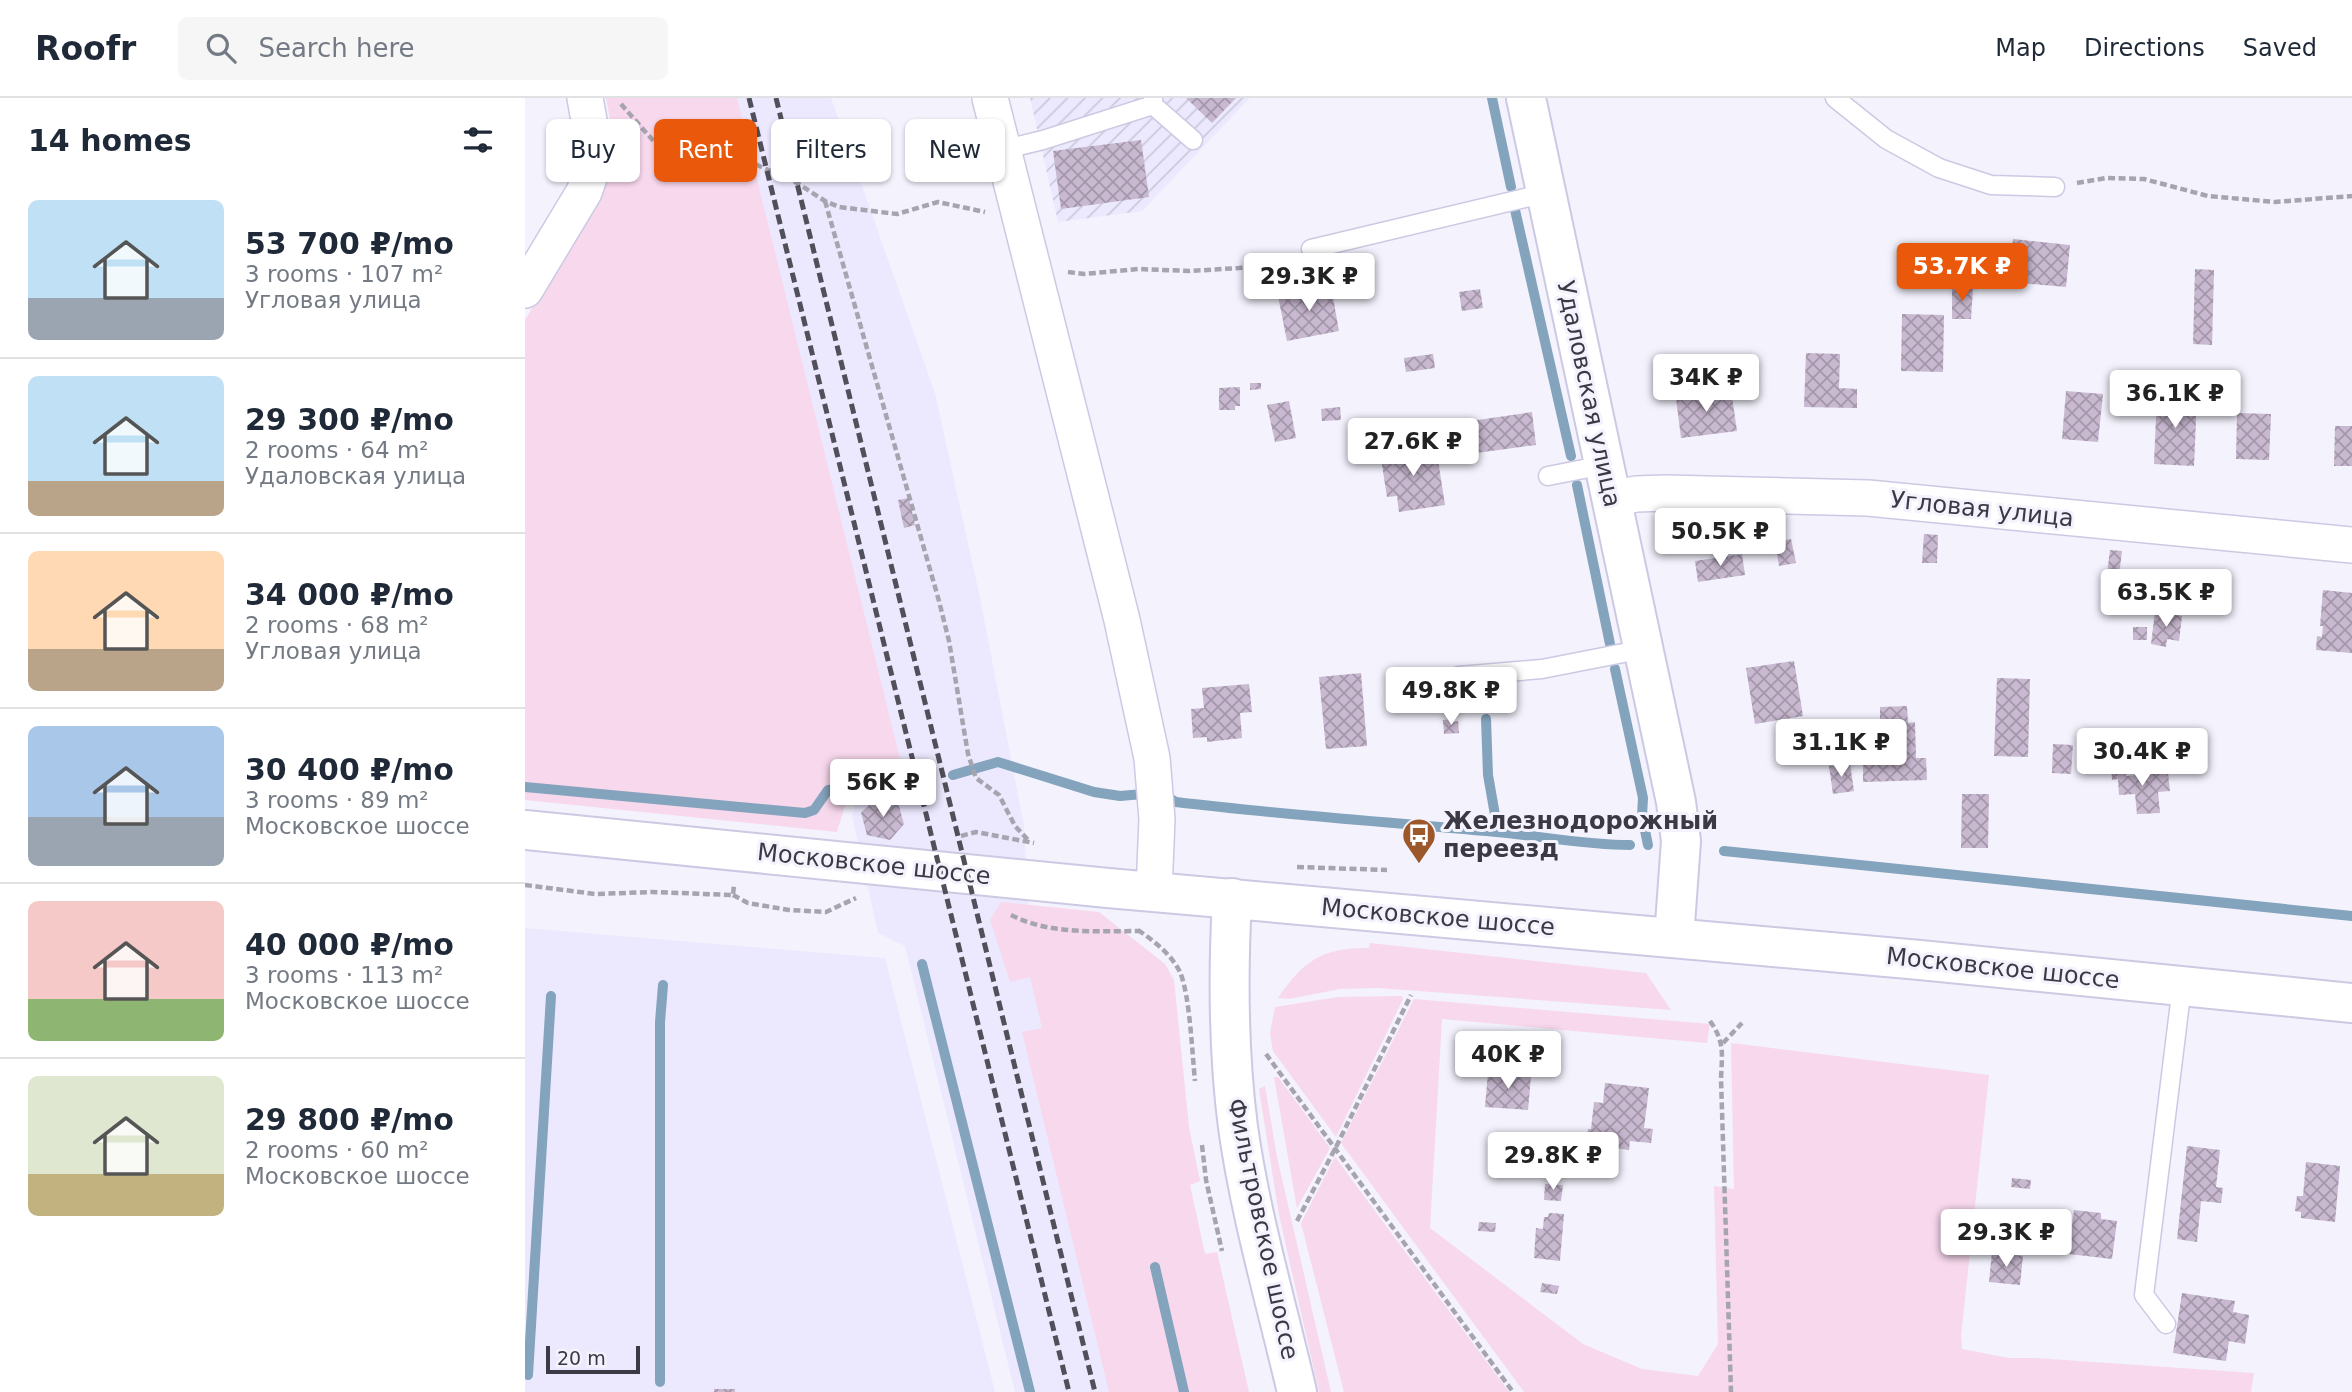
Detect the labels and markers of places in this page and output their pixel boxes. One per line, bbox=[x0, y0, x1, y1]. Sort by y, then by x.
pin: 53.7K ₽ bbox=[1897, 244, 2027, 303]
pin: 29.3K ₽ bbox=[1244, 254, 1374, 313]
pin: 34K ₽ bbox=[1657, 354, 1755, 414]
pin: 36.1K ₽ bbox=[2110, 370, 2240, 430]
pin: 27.6K ₽ bbox=[1348, 418, 1478, 478]
pin: 50.5K ₽ bbox=[1655, 508, 1785, 568]
pin: 63.5K ₽ bbox=[2101, 570, 2231, 629]
pin: 49.8K ₽ bbox=[1386, 668, 1516, 727]
pin: 31.1K ₽ bbox=[1776, 720, 1906, 779]
pin: 30.4K ₽ bbox=[2077, 728, 2207, 788]
pin: 56K ₽ bbox=[834, 760, 932, 819]
place label: Железнодорожный переезд bbox=[1443, 807, 1718, 863]
bus stop icon: Железнодорожный переезд bbox=[1400, 816, 1438, 865]
pin: 40K ₽ bbox=[1459, 1032, 1557, 1091]
pin: 29.8K ₽ bbox=[1488, 1132, 1618, 1192]
pin: 29.3K ₽ bbox=[1941, 1210, 2071, 1269]

